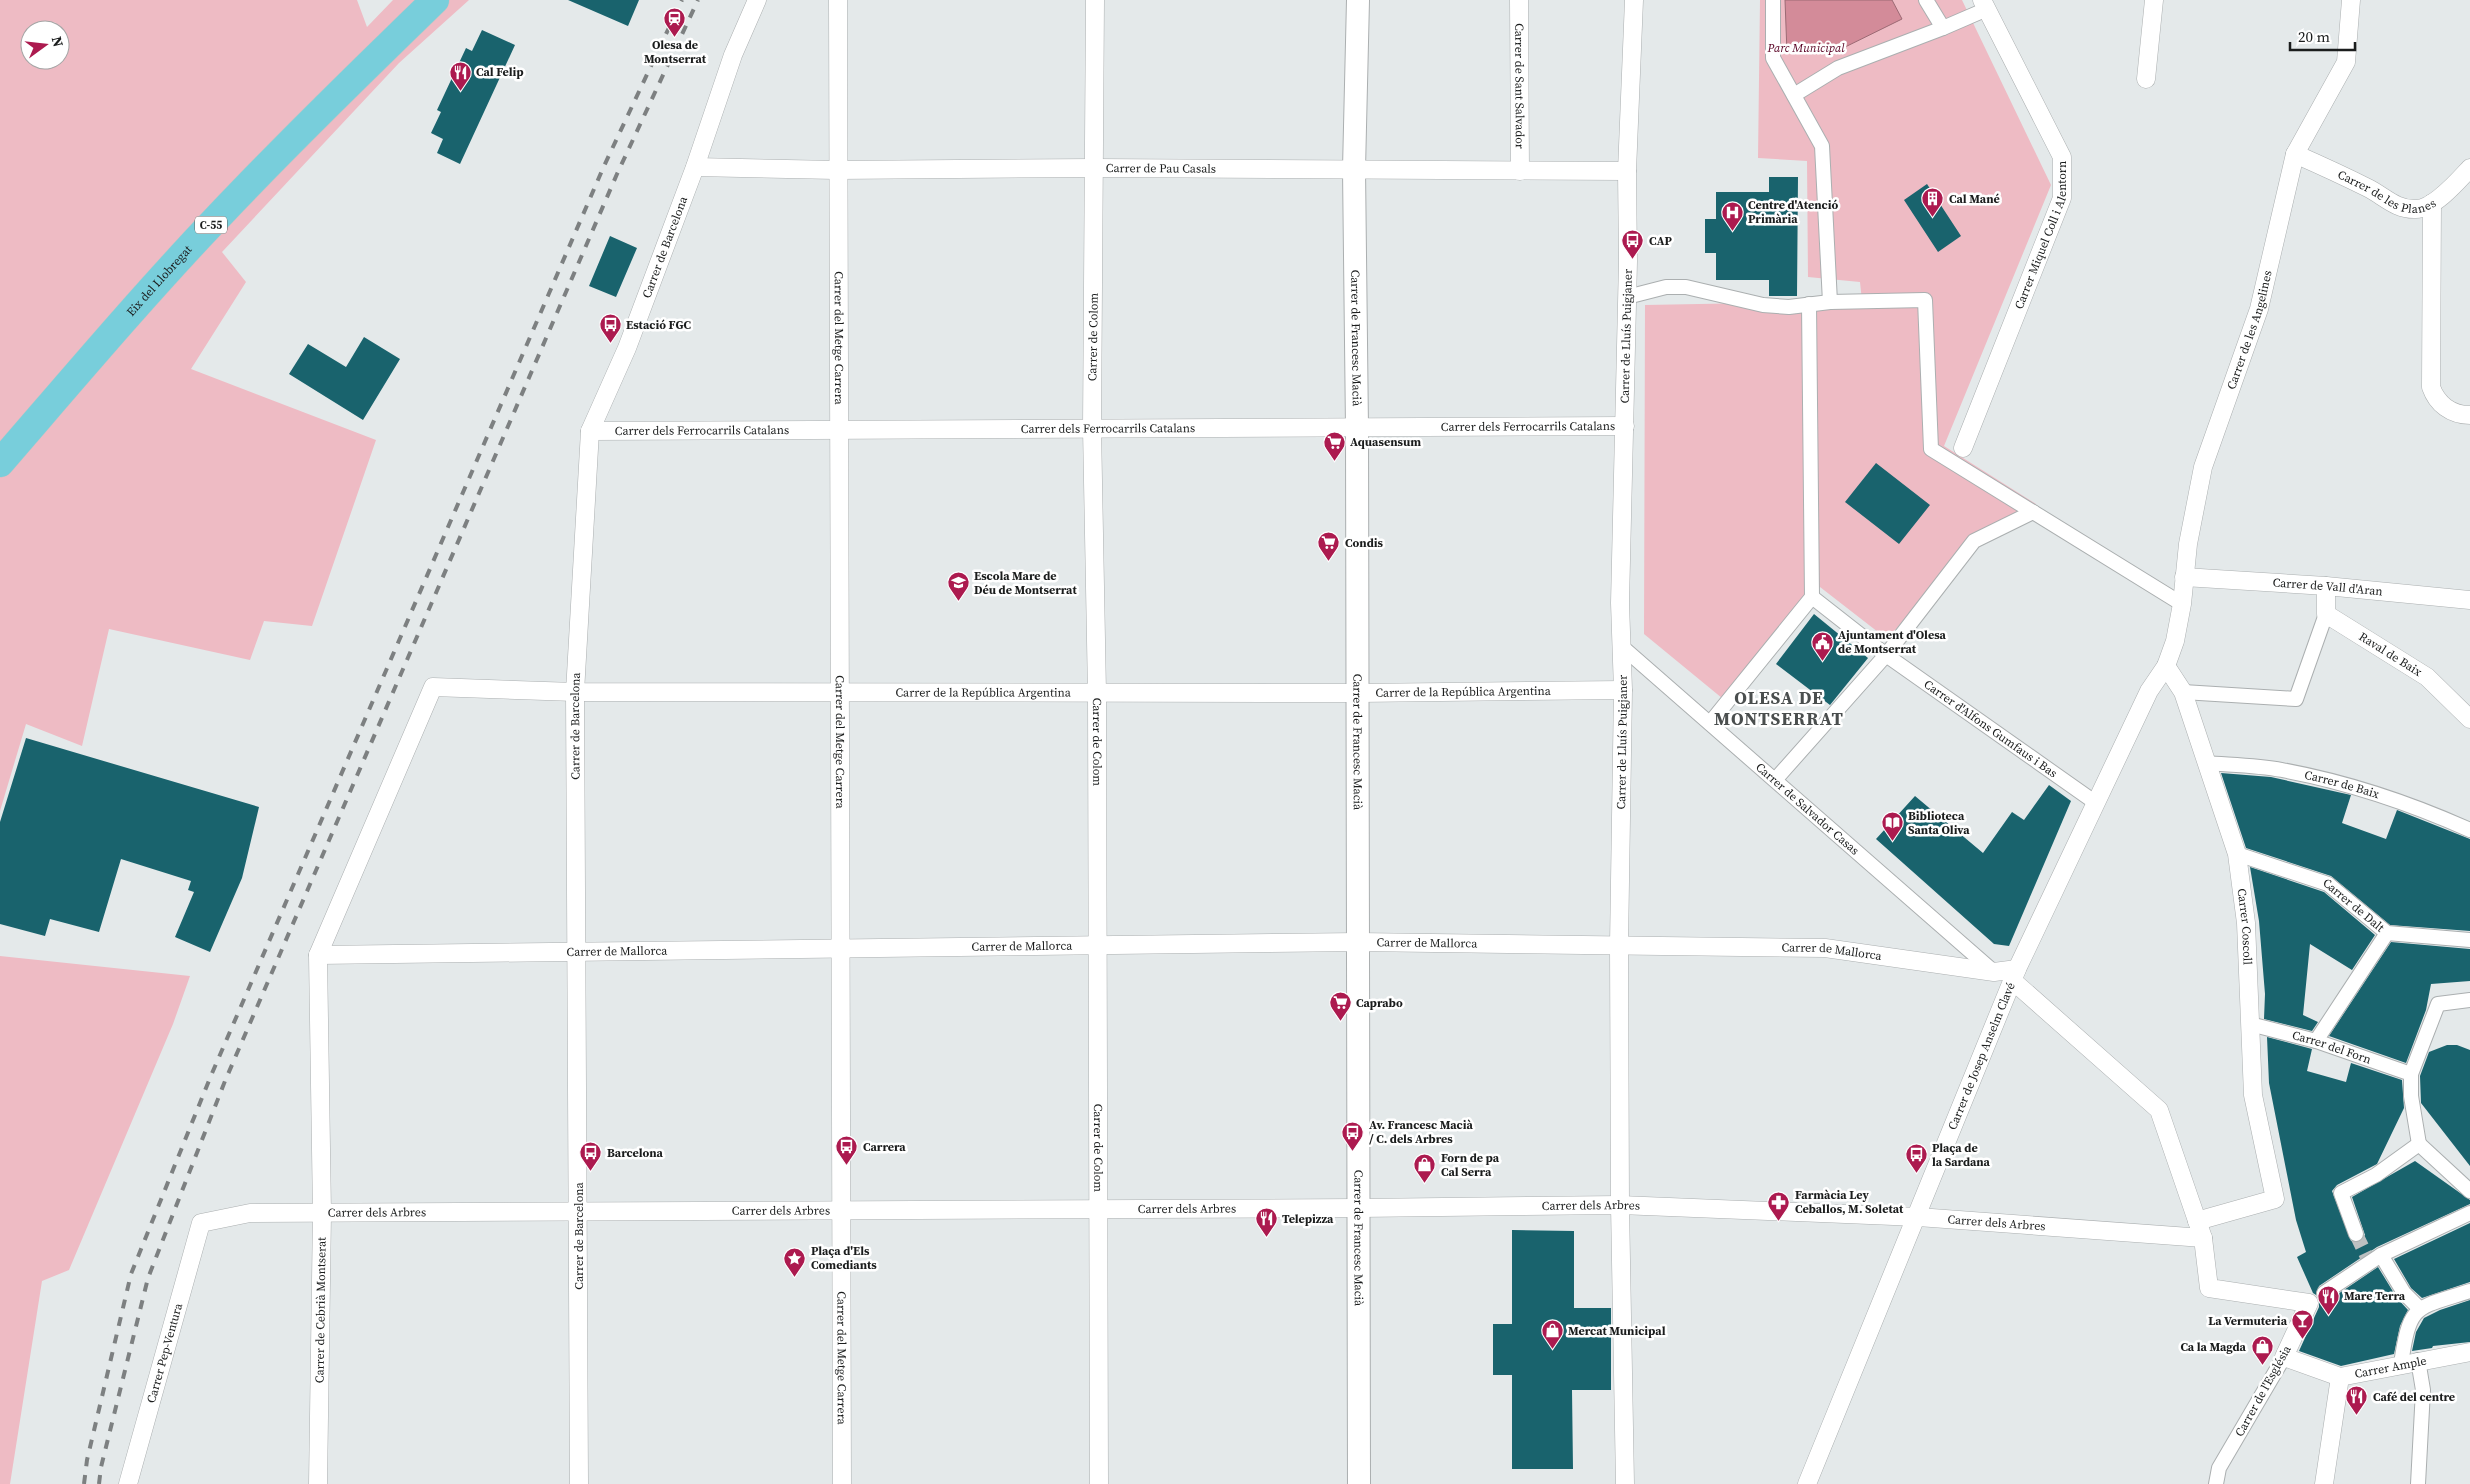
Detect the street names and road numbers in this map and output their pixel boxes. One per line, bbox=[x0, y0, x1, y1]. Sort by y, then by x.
street label: Carrer de Sant Salvador bbox=[1511, 23, 1528, 149]
street label: Carrer de Pau Casals bbox=[1106, 160, 1216, 177]
street label: Carrer Miquel Coll i Alentorn bbox=[2011, 161, 2070, 312]
street label: Carrer de les Planes bbox=[2335, 166, 2439, 217]
street label: Carrer de Barcelona bbox=[638, 193, 692, 300]
road number: C-55 bbox=[195, 216, 227, 234]
street label: Eix del Llobregat bbox=[123, 242, 195, 320]
street label: Carrer de Lluís Puigjaner bbox=[1617, 269, 1636, 404]
street label: Carrer de les Angelines bbox=[2223, 269, 2276, 392]
street label: Carrer de Francesc Macià bbox=[1347, 270, 1365, 407]
street label: Carrer del Metge Carrera bbox=[831, 271, 847, 406]
street label: Carrer de Colom bbox=[1084, 292, 1102, 381]
street label: Carrer dels Ferrocarrils Catalans bbox=[1441, 418, 1615, 435]
street label: Carrer dels Ferrocarrils Catalans bbox=[1021, 420, 1195, 437]
street label: Carrer dels Ferrocarrils Catalans bbox=[615, 422, 789, 439]
street label: Carrer de Vall d'Aran bbox=[2272, 575, 2383, 599]
street label: Raval de Baix bbox=[2356, 629, 2426, 680]
street label: Carrer de Barcelona bbox=[567, 671, 584, 780]
street label: Carrer de Francesc Macià bbox=[1349, 674, 1366, 811]
street label: Carrer de Lluís Puigjaner bbox=[1613, 674, 1631, 810]
street label: Carrer del Metge Carrera bbox=[832, 675, 848, 810]
street label: Carrer d'Alfons Gumfaus i Bas bbox=[1921, 676, 2060, 781]
street label: Carrer de la República Argentina bbox=[1375, 683, 1552, 701]
street label: Carrer de la República Argentina bbox=[896, 684, 1072, 701]
street label: Carrer de Colom bbox=[1089, 698, 1105, 786]
street label: Carrer de Salvador Casas bbox=[1752, 759, 1863, 859]
street label: Carrer de Baix bbox=[2303, 767, 2382, 803]
street label: Carrer de Dalt bbox=[2321, 875, 2388, 936]
street label: Carrer Coscoll bbox=[2234, 888, 2256, 966]
street label: Carrer de Mallorca bbox=[1376, 934, 1478, 952]
street label: Carrer de Mallorca bbox=[971, 938, 1073, 955]
street label: Carrer de Mallorca bbox=[1781, 939, 1884, 964]
street label: Carrer de Mallorca bbox=[566, 943, 668, 960]
street label: Carrer de Josep Anselm Clavé bbox=[1944, 980, 2019, 1132]
street label: Carrer del Forn bbox=[2290, 1027, 2373, 1068]
street label: Carrer de Colom bbox=[1090, 1104, 1106, 1192]
street label: Carrer de Francesc Macià bbox=[1350, 1170, 1367, 1307]
street label: Carrer de Barcelona bbox=[571, 1181, 587, 1290]
street label: Carrer dels Arbres bbox=[1542, 1197, 1640, 1214]
street label: Carrer dels Arbres bbox=[1138, 1201, 1236, 1217]
street label: Carrer dels Arbres bbox=[732, 1202, 830, 1219]
street label: Carrer dels Arbres bbox=[328, 1204, 426, 1221]
street label: Carrer dels Arbres bbox=[1947, 1211, 2046, 1234]
street label: Carrer de Cebrià Montserat bbox=[311, 1237, 330, 1383]
street label: Carrer del Metge Carrera bbox=[833, 1291, 850, 1426]
street label: Carrer Pep-Ventura bbox=[143, 1300, 186, 1405]
street label: Carrer de l'Església bbox=[2231, 1342, 2295, 1439]
street label: Carrer Ample bbox=[2353, 1353, 2428, 1382]

